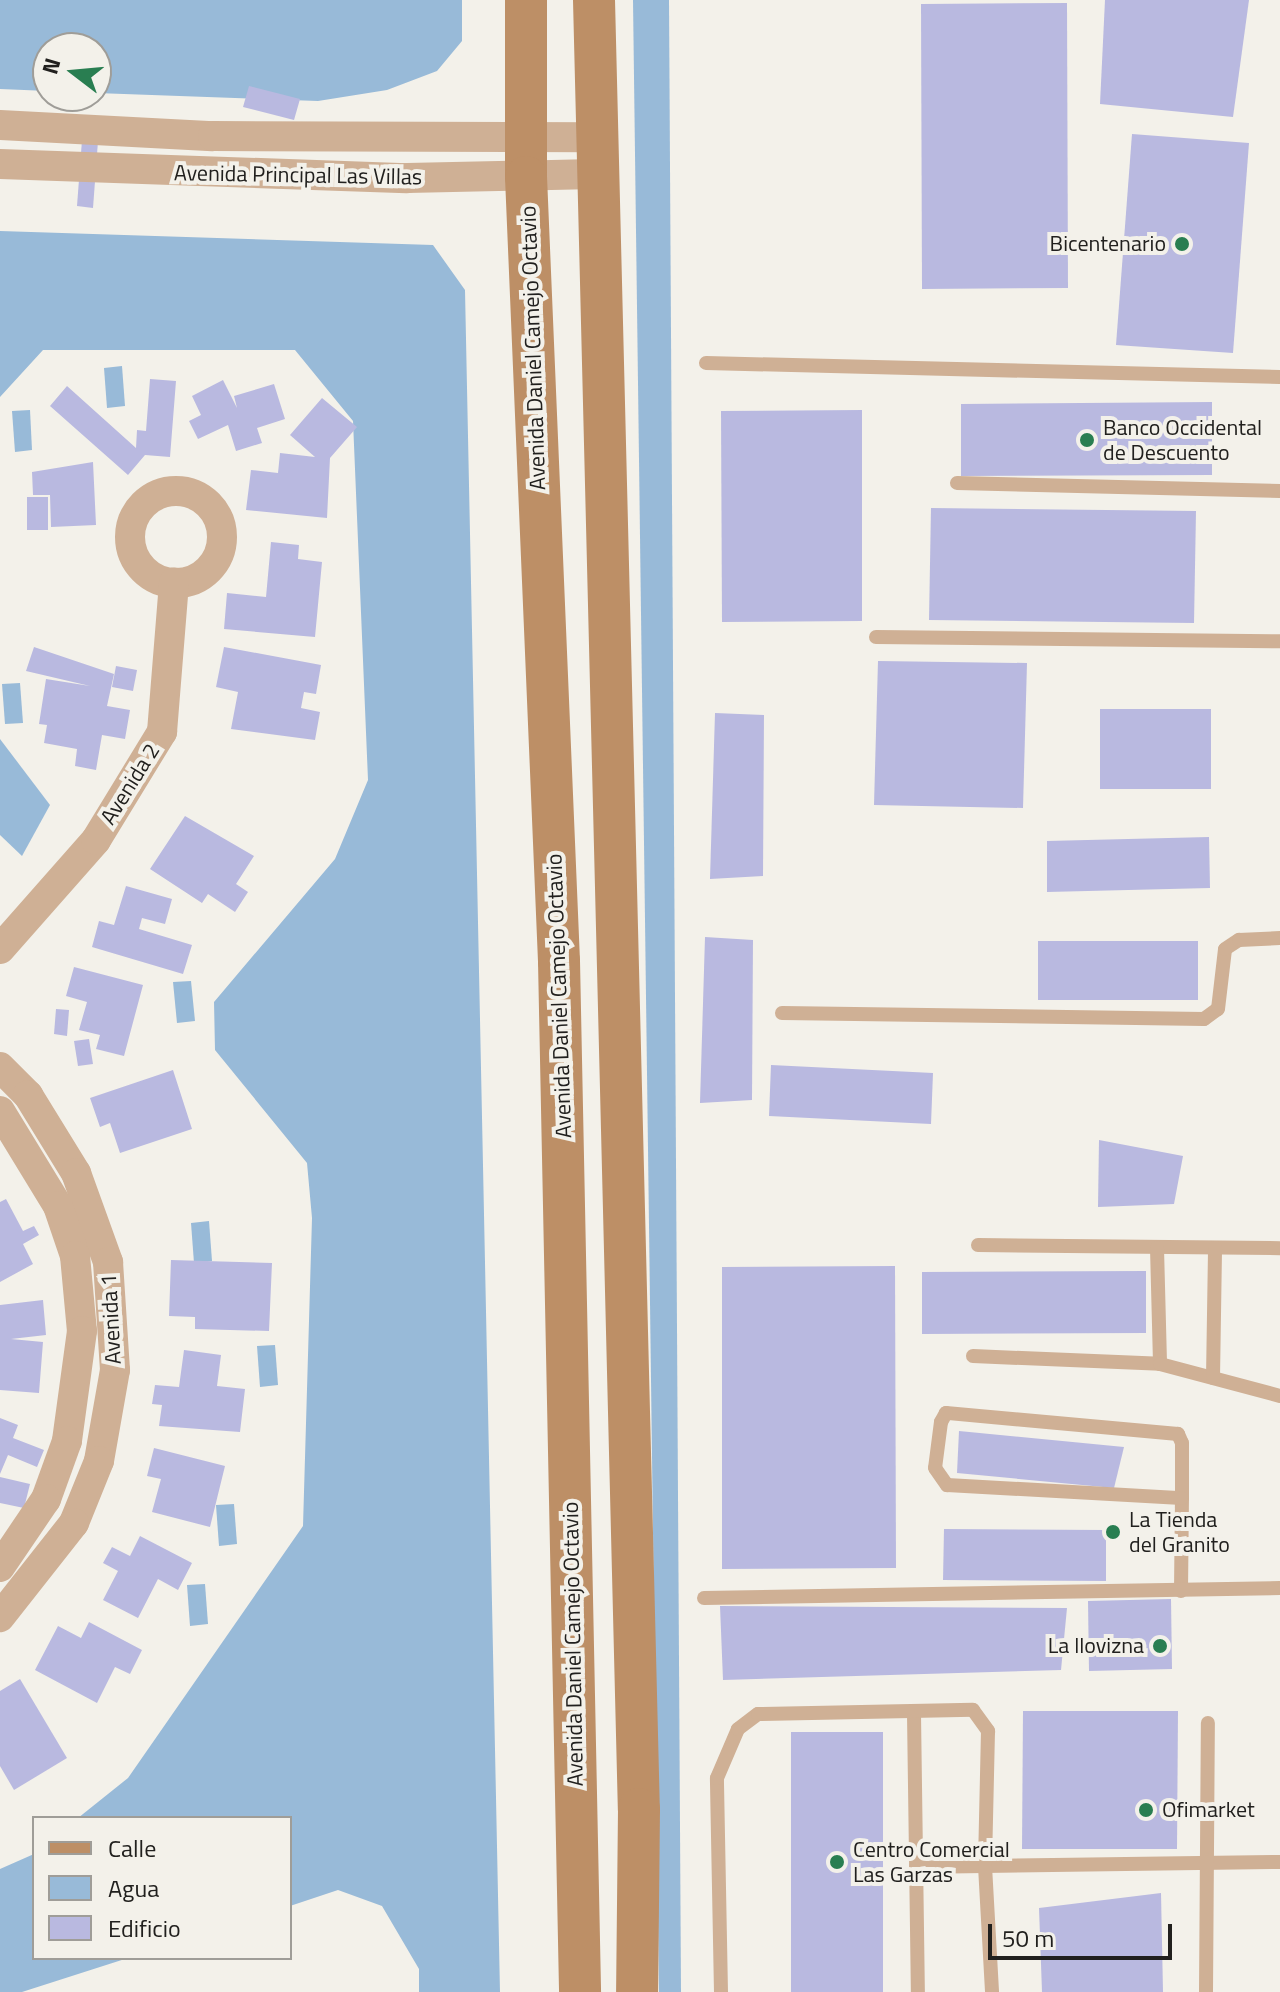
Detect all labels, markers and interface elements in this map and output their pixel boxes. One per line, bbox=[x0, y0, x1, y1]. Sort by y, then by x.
north arrow bbox=[32, 32, 112, 112]
text: N bbox=[32, 54, 69, 78]
street label: Avenida Principal Las Villas bbox=[174, 160, 422, 190]
street label: Avenida Daniel Camejo Octavio bbox=[515, 205, 551, 491]
place label: Bicentenario bbox=[1050, 231, 1166, 257]
marker: Bicentenario bbox=[1173, 235, 1191, 253]
place label: Banco Occidental de Descuento bbox=[1103, 414, 1262, 466]
marker: Banco Occidental de Descuento bbox=[1078, 431, 1096, 449]
street label: Avenida 2 bbox=[95, 739, 165, 829]
street label: Avenida Daniel Camejo Octavio bbox=[541, 853, 577, 1139]
street label: Avenida 1 bbox=[95, 1273, 127, 1365]
street label: Avenida Daniel Camejo Octavio bbox=[557, 1501, 589, 1787]
place label: La Tienda del Granito bbox=[1129, 1506, 1230, 1558]
marker: La Tienda del Granito bbox=[1104, 1523, 1122, 1541]
place label: La llovizna bbox=[1048, 1633, 1144, 1659]
marker: La llovizna bbox=[1151, 1637, 1169, 1655]
place label: Ofimarket bbox=[1162, 1797, 1255, 1823]
marker: Ofimarket bbox=[1137, 1801, 1155, 1819]
legend bbox=[32, 1816, 292, 1960]
text: Calle bbox=[108, 1830, 156, 1866]
place label: Centro Comercial Las Garzas bbox=[853, 1836, 1010, 1888]
marker: Centro Comercial Las Garzas bbox=[828, 1853, 846, 1871]
text: Agua bbox=[108, 1870, 159, 1906]
scale bar bbox=[992, 1908, 1176, 1958]
text: Edificio bbox=[108, 1910, 181, 1946]
text: 50 m bbox=[1002, 1920, 1054, 1956]

